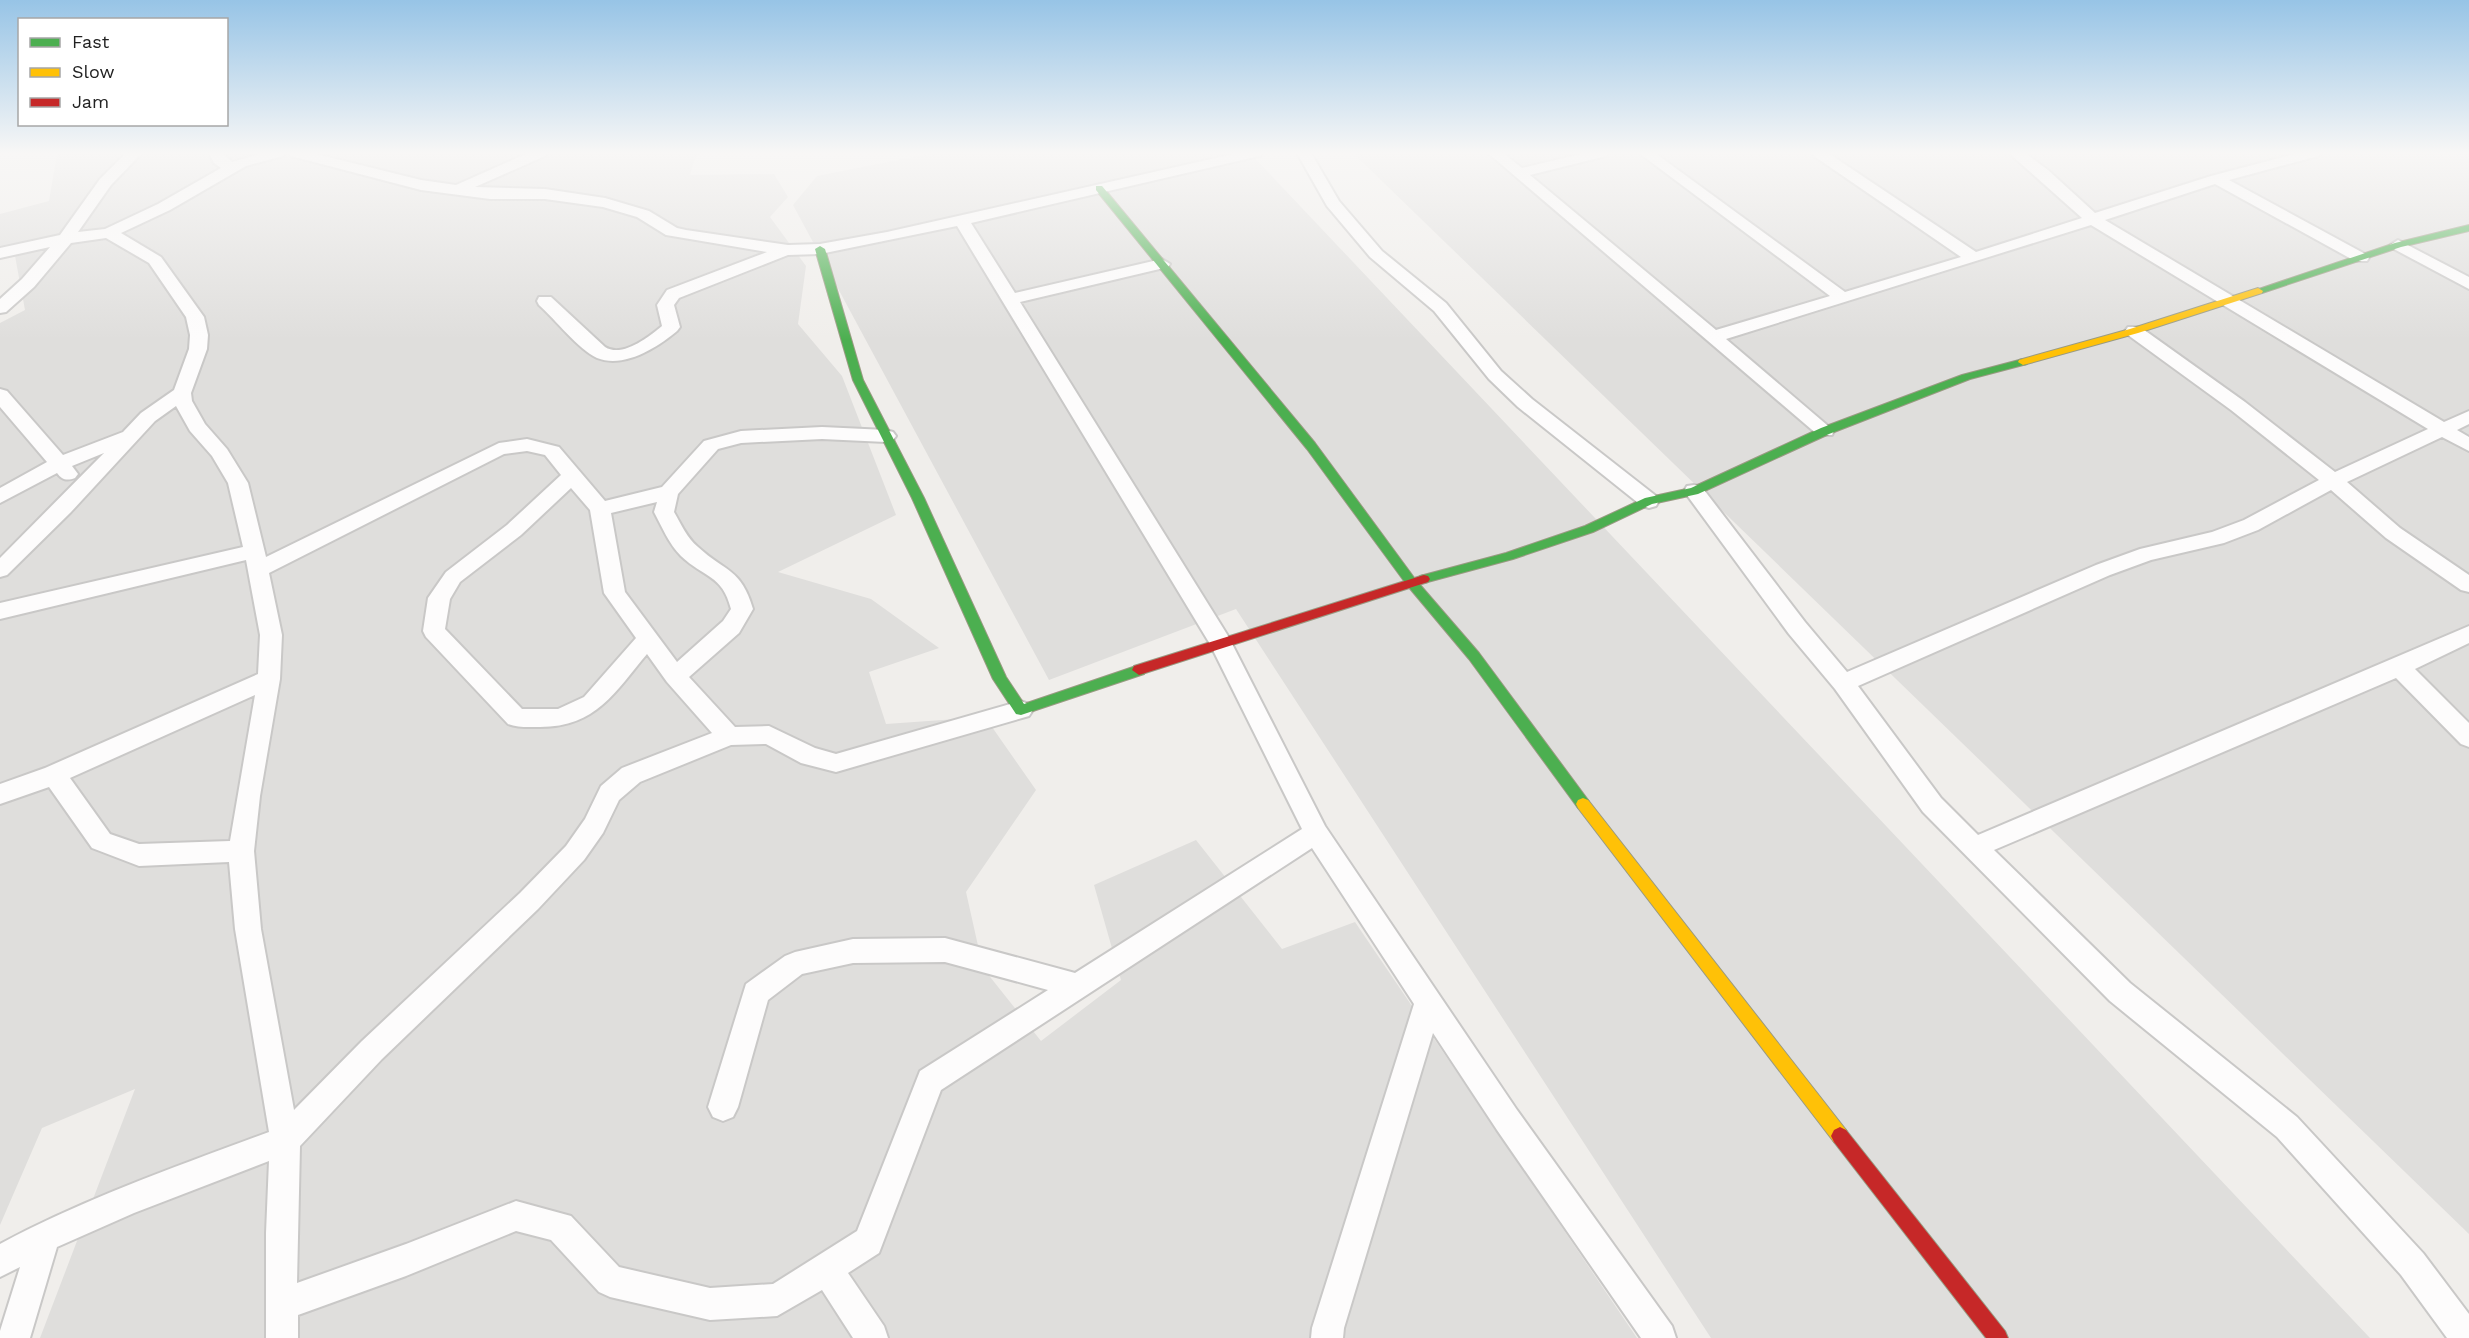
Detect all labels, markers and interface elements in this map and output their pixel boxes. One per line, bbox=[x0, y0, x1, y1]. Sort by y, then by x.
legend bbox=[18, 18, 228, 126]
text: Fast bbox=[72, 31, 110, 52]
text: Slow bbox=[72, 61, 115, 82]
text: Jam bbox=[72, 91, 109, 112]

